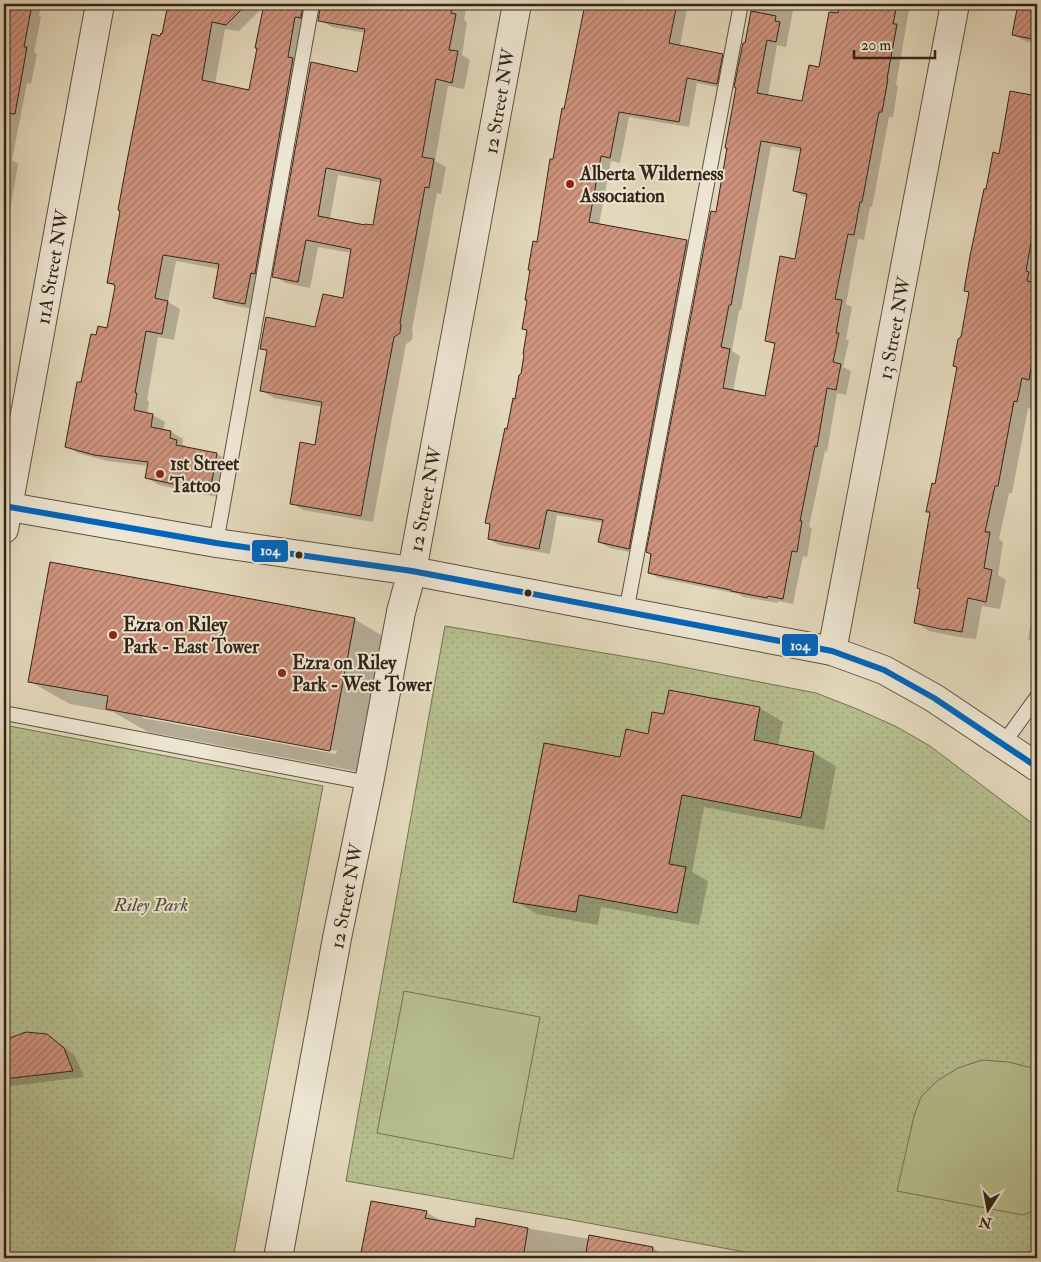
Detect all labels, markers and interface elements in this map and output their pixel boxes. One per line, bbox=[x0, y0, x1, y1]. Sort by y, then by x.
scale bar bbox=[854, 28, 935, 60]
text: 20 m bbox=[861, 36, 891, 55]
street label: 12 Street NW bbox=[479, 46, 521, 156]
place label: Alberta Wilderness Association bbox=[579, 162, 724, 208]
marker: Alberta Wilderness Association bbox=[564, 178, 576, 190]
street label: 11A Street NW bbox=[31, 207, 75, 326]
street label: 13 Street NW bbox=[873, 274, 917, 382]
street label: 12 Street NW bbox=[404, 444, 448, 554]
place label: 1st Street Tattoo bbox=[169, 452, 240, 498]
marker: 1st Street Tattoo bbox=[154, 468, 166, 480]
line badge: 104 bbox=[251, 539, 289, 563]
text: 104 bbox=[260, 542, 281, 559]
unlabelled marker bbox=[294, 550, 304, 560]
unlabelled marker bbox=[523, 588, 533, 598]
place label: Ezra on Riley Park - East Tower bbox=[123, 613, 260, 659]
marker: Ezra on Riley Park - East Tower bbox=[107, 629, 119, 641]
line badge: 104 bbox=[781, 633, 819, 657]
text: 104 bbox=[790, 637, 811, 654]
place label: Ezra on Riley Park - West Tower bbox=[292, 651, 433, 697]
marker: Ezra on Riley Park - West Tower bbox=[276, 667, 288, 679]
street label: 12 Street NW bbox=[325, 841, 369, 951]
park label: Riley Park bbox=[113, 893, 189, 917]
north arrow bbox=[964, 1184, 1014, 1234]
text: N bbox=[977, 1213, 994, 1232]

